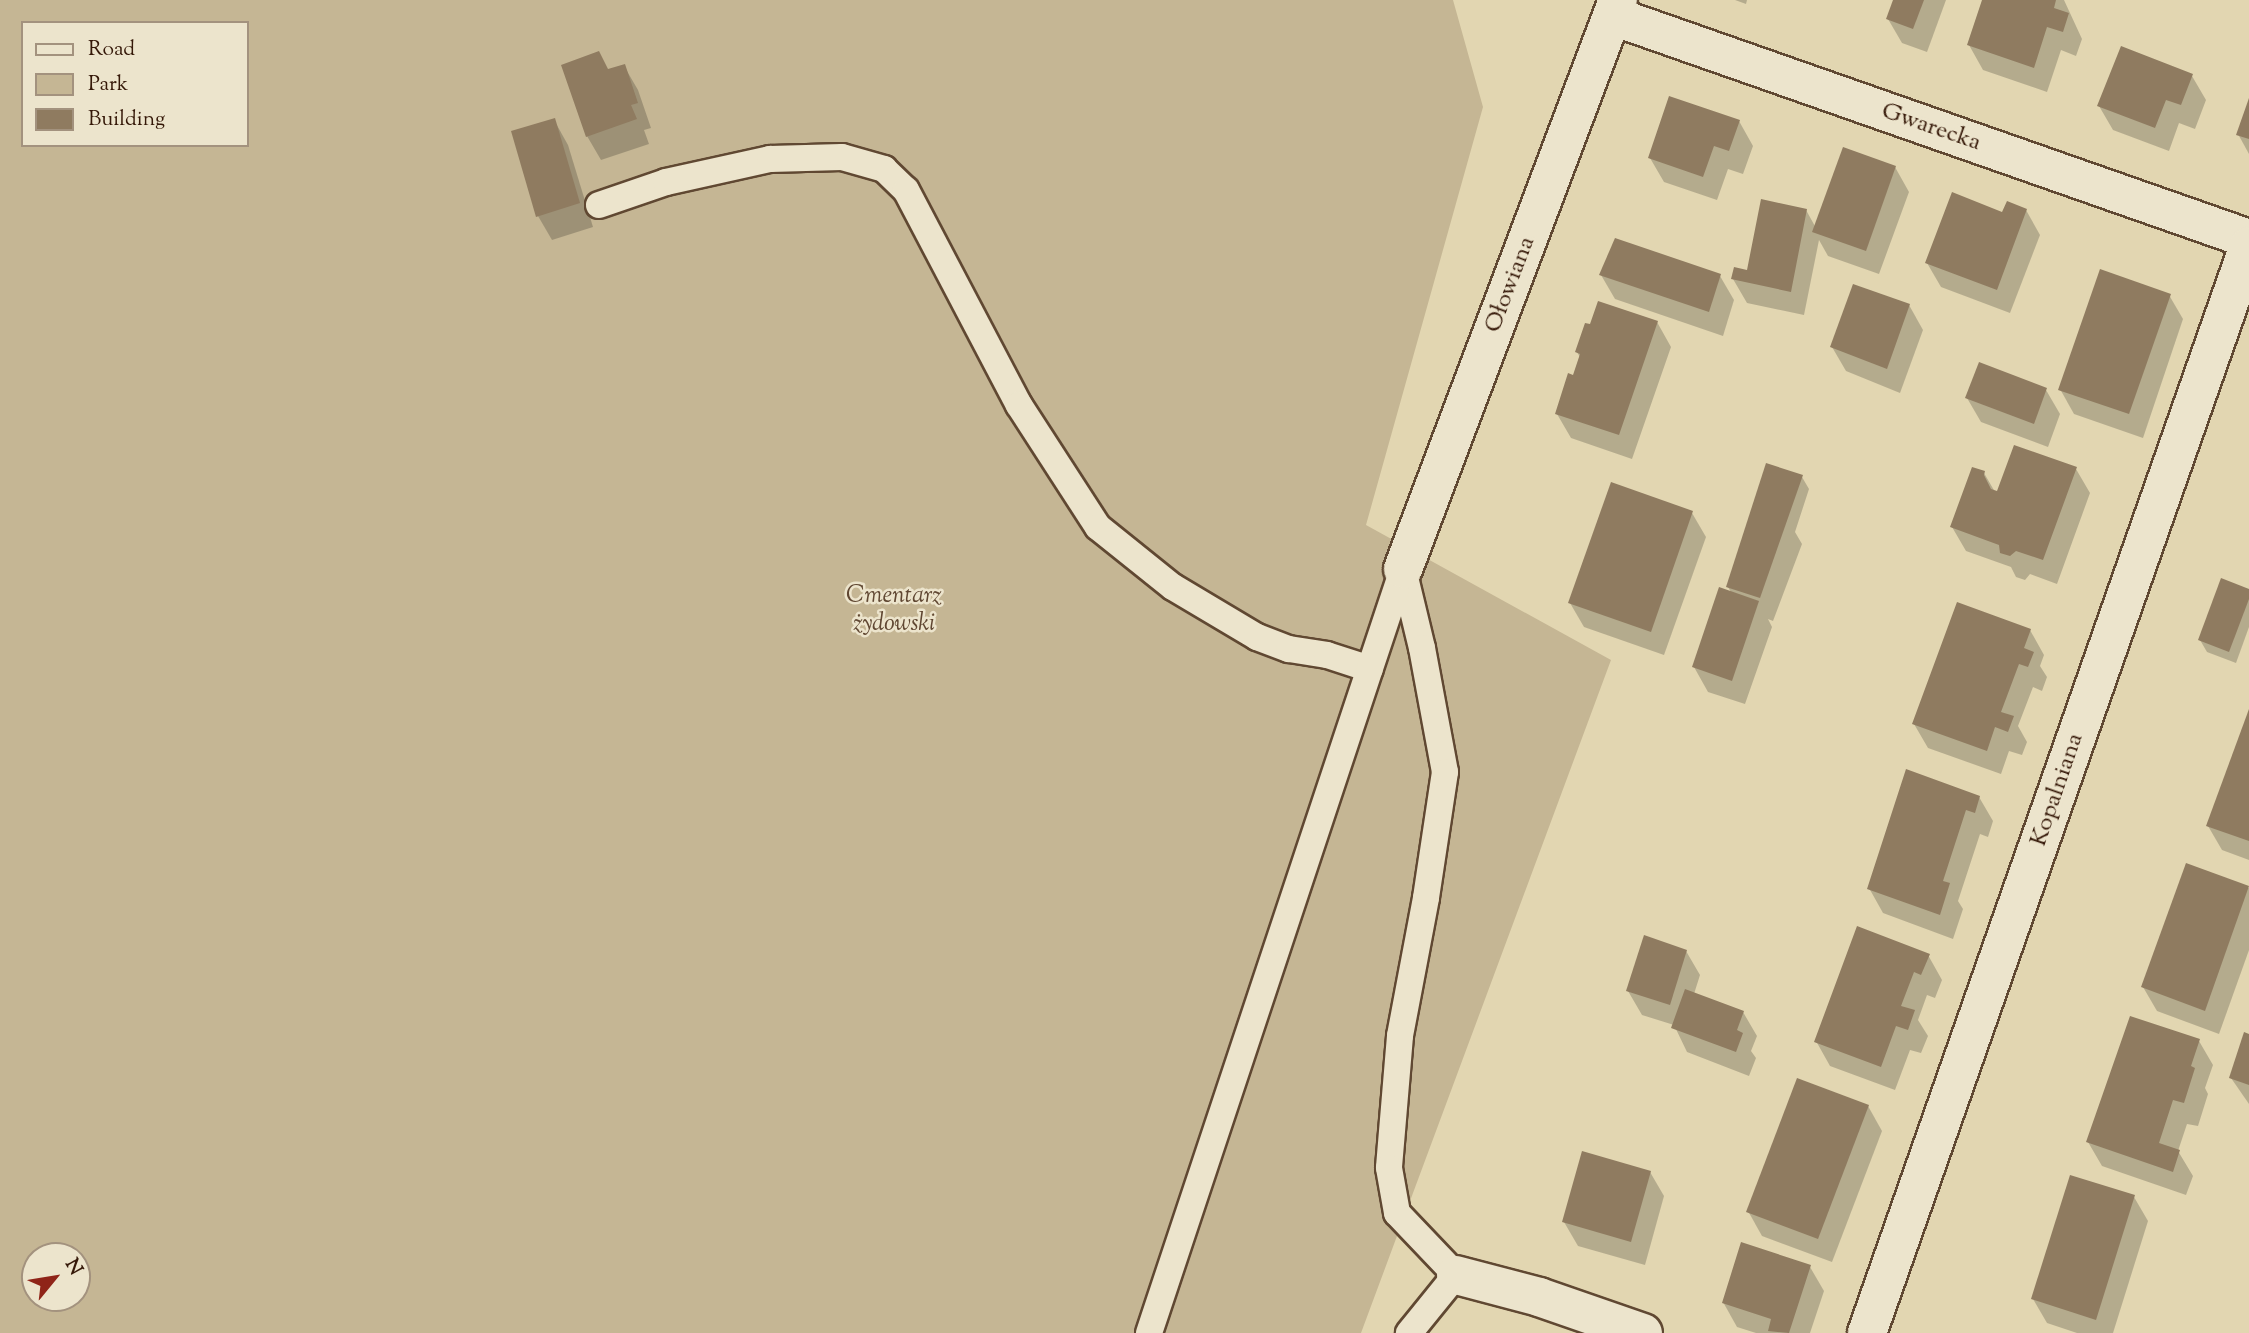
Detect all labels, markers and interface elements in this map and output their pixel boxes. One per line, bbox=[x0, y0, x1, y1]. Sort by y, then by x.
legend bbox=[21, 21, 248, 147]
text: Road bbox=[88, 35, 135, 65]
text: Park bbox=[88, 70, 128, 100]
street label: Gwarecka bbox=[1877, 98, 1985, 158]
text: Building bbox=[88, 105, 165, 135]
street label: Ołowiana bbox=[1480, 233, 1542, 337]
park label: Cmentarz żydowski bbox=[846, 583, 942, 639]
street label: Kopalniana bbox=[2025, 730, 2091, 850]
north arrow bbox=[21, 1242, 91, 1312]
text: N bbox=[57, 1254, 88, 1281]

